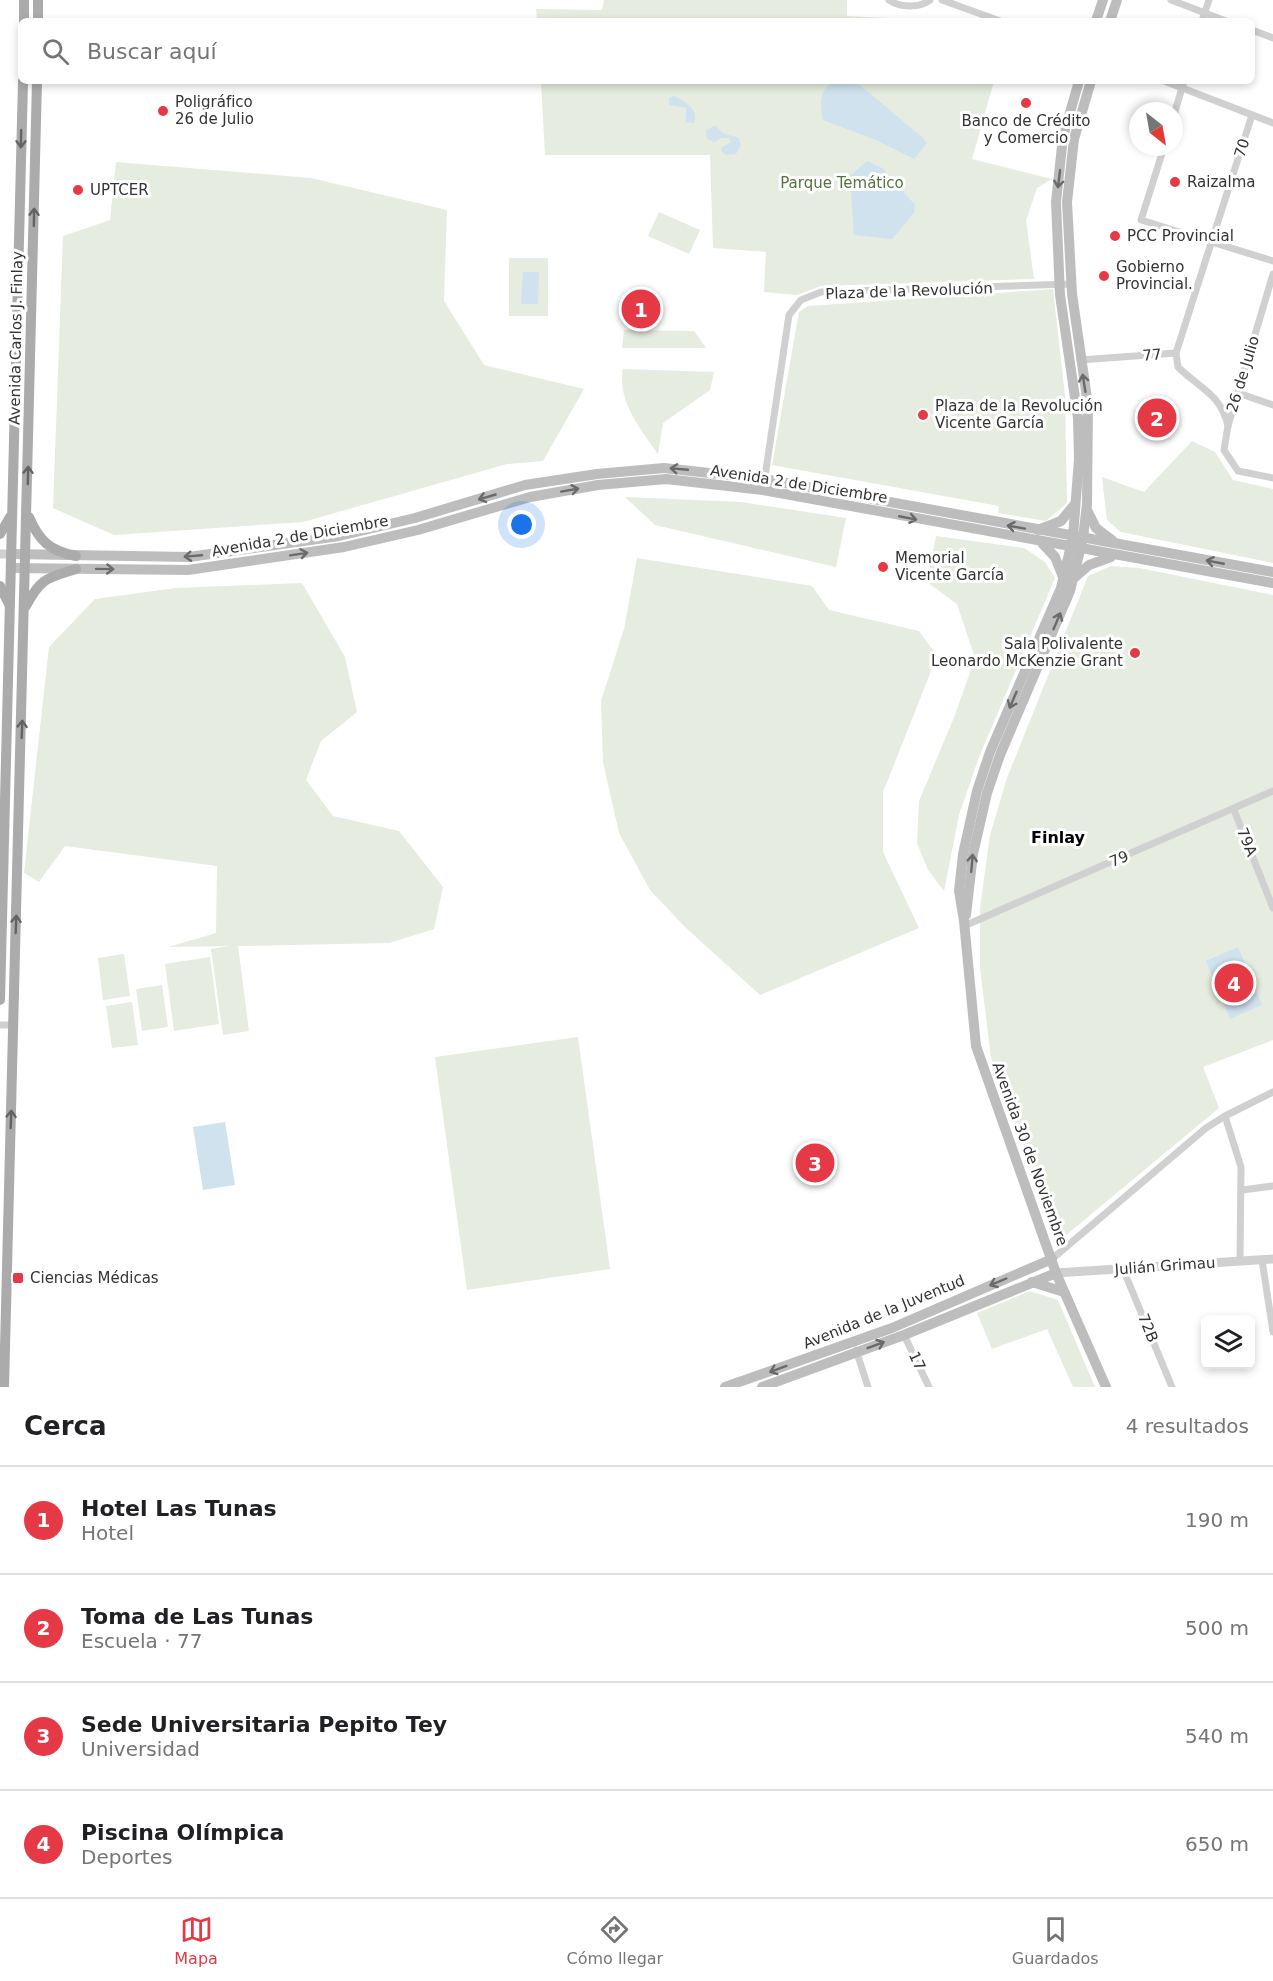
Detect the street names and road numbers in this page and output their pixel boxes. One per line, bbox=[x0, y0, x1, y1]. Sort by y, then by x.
street label: 70 bbox=[1231, 136, 1253, 160]
street label: Avenida Carlos J. Finlay bbox=[5, 251, 27, 425]
street label: Plaza de la Revolución bbox=[825, 279, 993, 303]
street label: 26 de Julio bbox=[1223, 334, 1263, 414]
street label: 77 bbox=[1142, 345, 1162, 365]
street label: Avenida 2 de Diciembre bbox=[709, 461, 889, 507]
street label: Avenida 2 de Diciembre bbox=[210, 512, 390, 560]
street label: 79A bbox=[1233, 825, 1261, 860]
street label: 79 bbox=[1107, 847, 1131, 871]
street label: Avenida 30 de Noviembre bbox=[988, 1060, 1072, 1248]
street label: Julián Grimau bbox=[1113, 1253, 1216, 1279]
street label: Avenida de la Juventud bbox=[801, 1271, 967, 1353]
street label: 72B bbox=[1134, 1311, 1162, 1345]
street label: 17 bbox=[905, 1349, 929, 1373]

